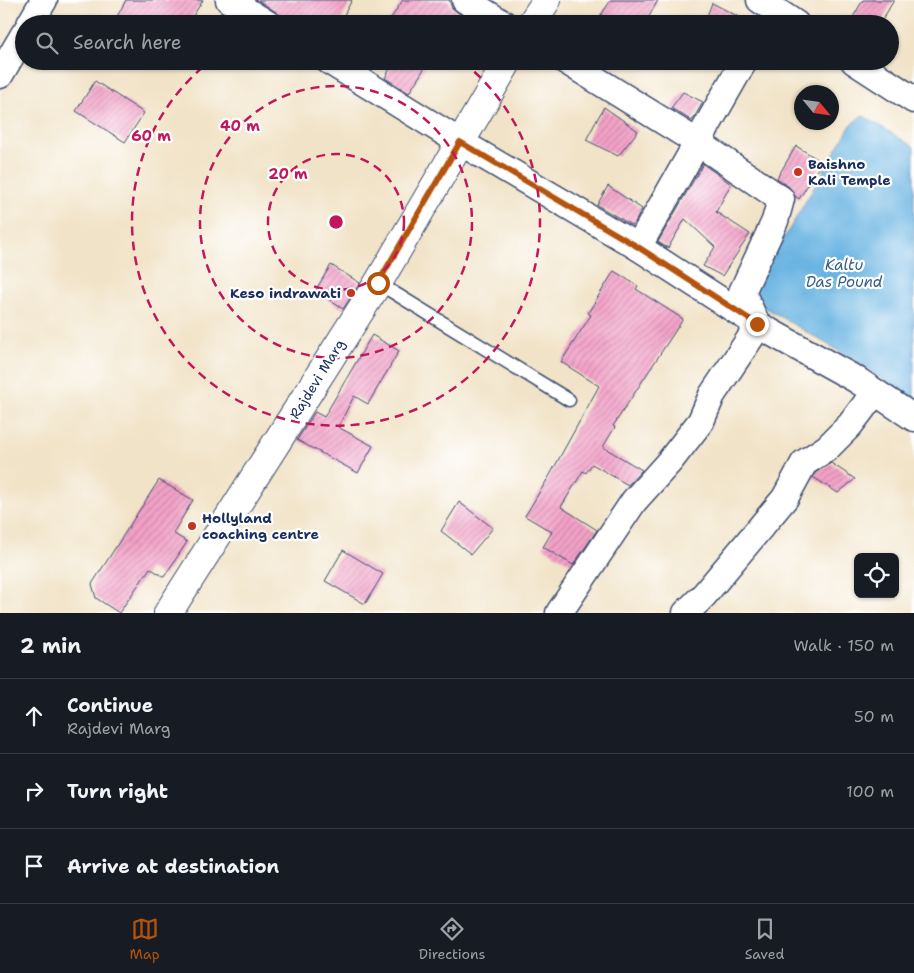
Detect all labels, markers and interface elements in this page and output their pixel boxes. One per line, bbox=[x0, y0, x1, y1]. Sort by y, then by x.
search box bbox=[15, 15, 899, 70]
icon: search bbox=[33, 29, 61, 57]
text: Search here bbox=[73, 30, 182, 55]
north arrow bbox=[794, 85, 839, 130]
text: 40 m bbox=[220, 116, 260, 136]
text: 60 m bbox=[131, 126, 171, 146]
place label: Baishno Kali Temple bbox=[808, 155, 891, 189]
text: 20 m bbox=[268, 164, 308, 184]
marker: Baishno Kali Temple bbox=[792, 166, 804, 178]
centre of rings bbox=[327, 213, 345, 231]
water label: Kaltu Das Pound bbox=[806, 255, 883, 292]
route start bbox=[367, 272, 390, 295]
place label: Keso indrawati bbox=[230, 284, 341, 302]
marker: Keso indrawati bbox=[345, 287, 357, 299]
route end bbox=[746, 313, 769, 336]
street label: Rajdevi Marg bbox=[285, 336, 349, 422]
place label: Hollyland coaching centre bbox=[202, 509, 319, 543]
marker: Hollyland coaching centre bbox=[186, 520, 198, 532]
map controls bbox=[854, 553, 899, 598]
button: locate bbox=[854, 553, 899, 598]
text: 2 min bbox=[20, 632, 81, 660]
text: Walk · 150 m bbox=[793, 635, 894, 656]
text: Continue bbox=[67, 693, 153, 718]
icon: ahead bbox=[20, 702, 48, 730]
text: 50 m bbox=[854, 706, 894, 727]
text: Rajdevi Marg bbox=[67, 718, 171, 739]
icon: right bbox=[20, 777, 48, 805]
text: Turn right bbox=[67, 779, 168, 804]
text: 100 m bbox=[846, 781, 894, 802]
icon: arrive bbox=[20, 852, 48, 880]
text: Arrive at destination bbox=[67, 854, 279, 879]
tab: Map bbox=[130, 915, 160, 963]
tab: Directions bbox=[419, 915, 485, 963]
tab: Saved bbox=[745, 915, 784, 963]

